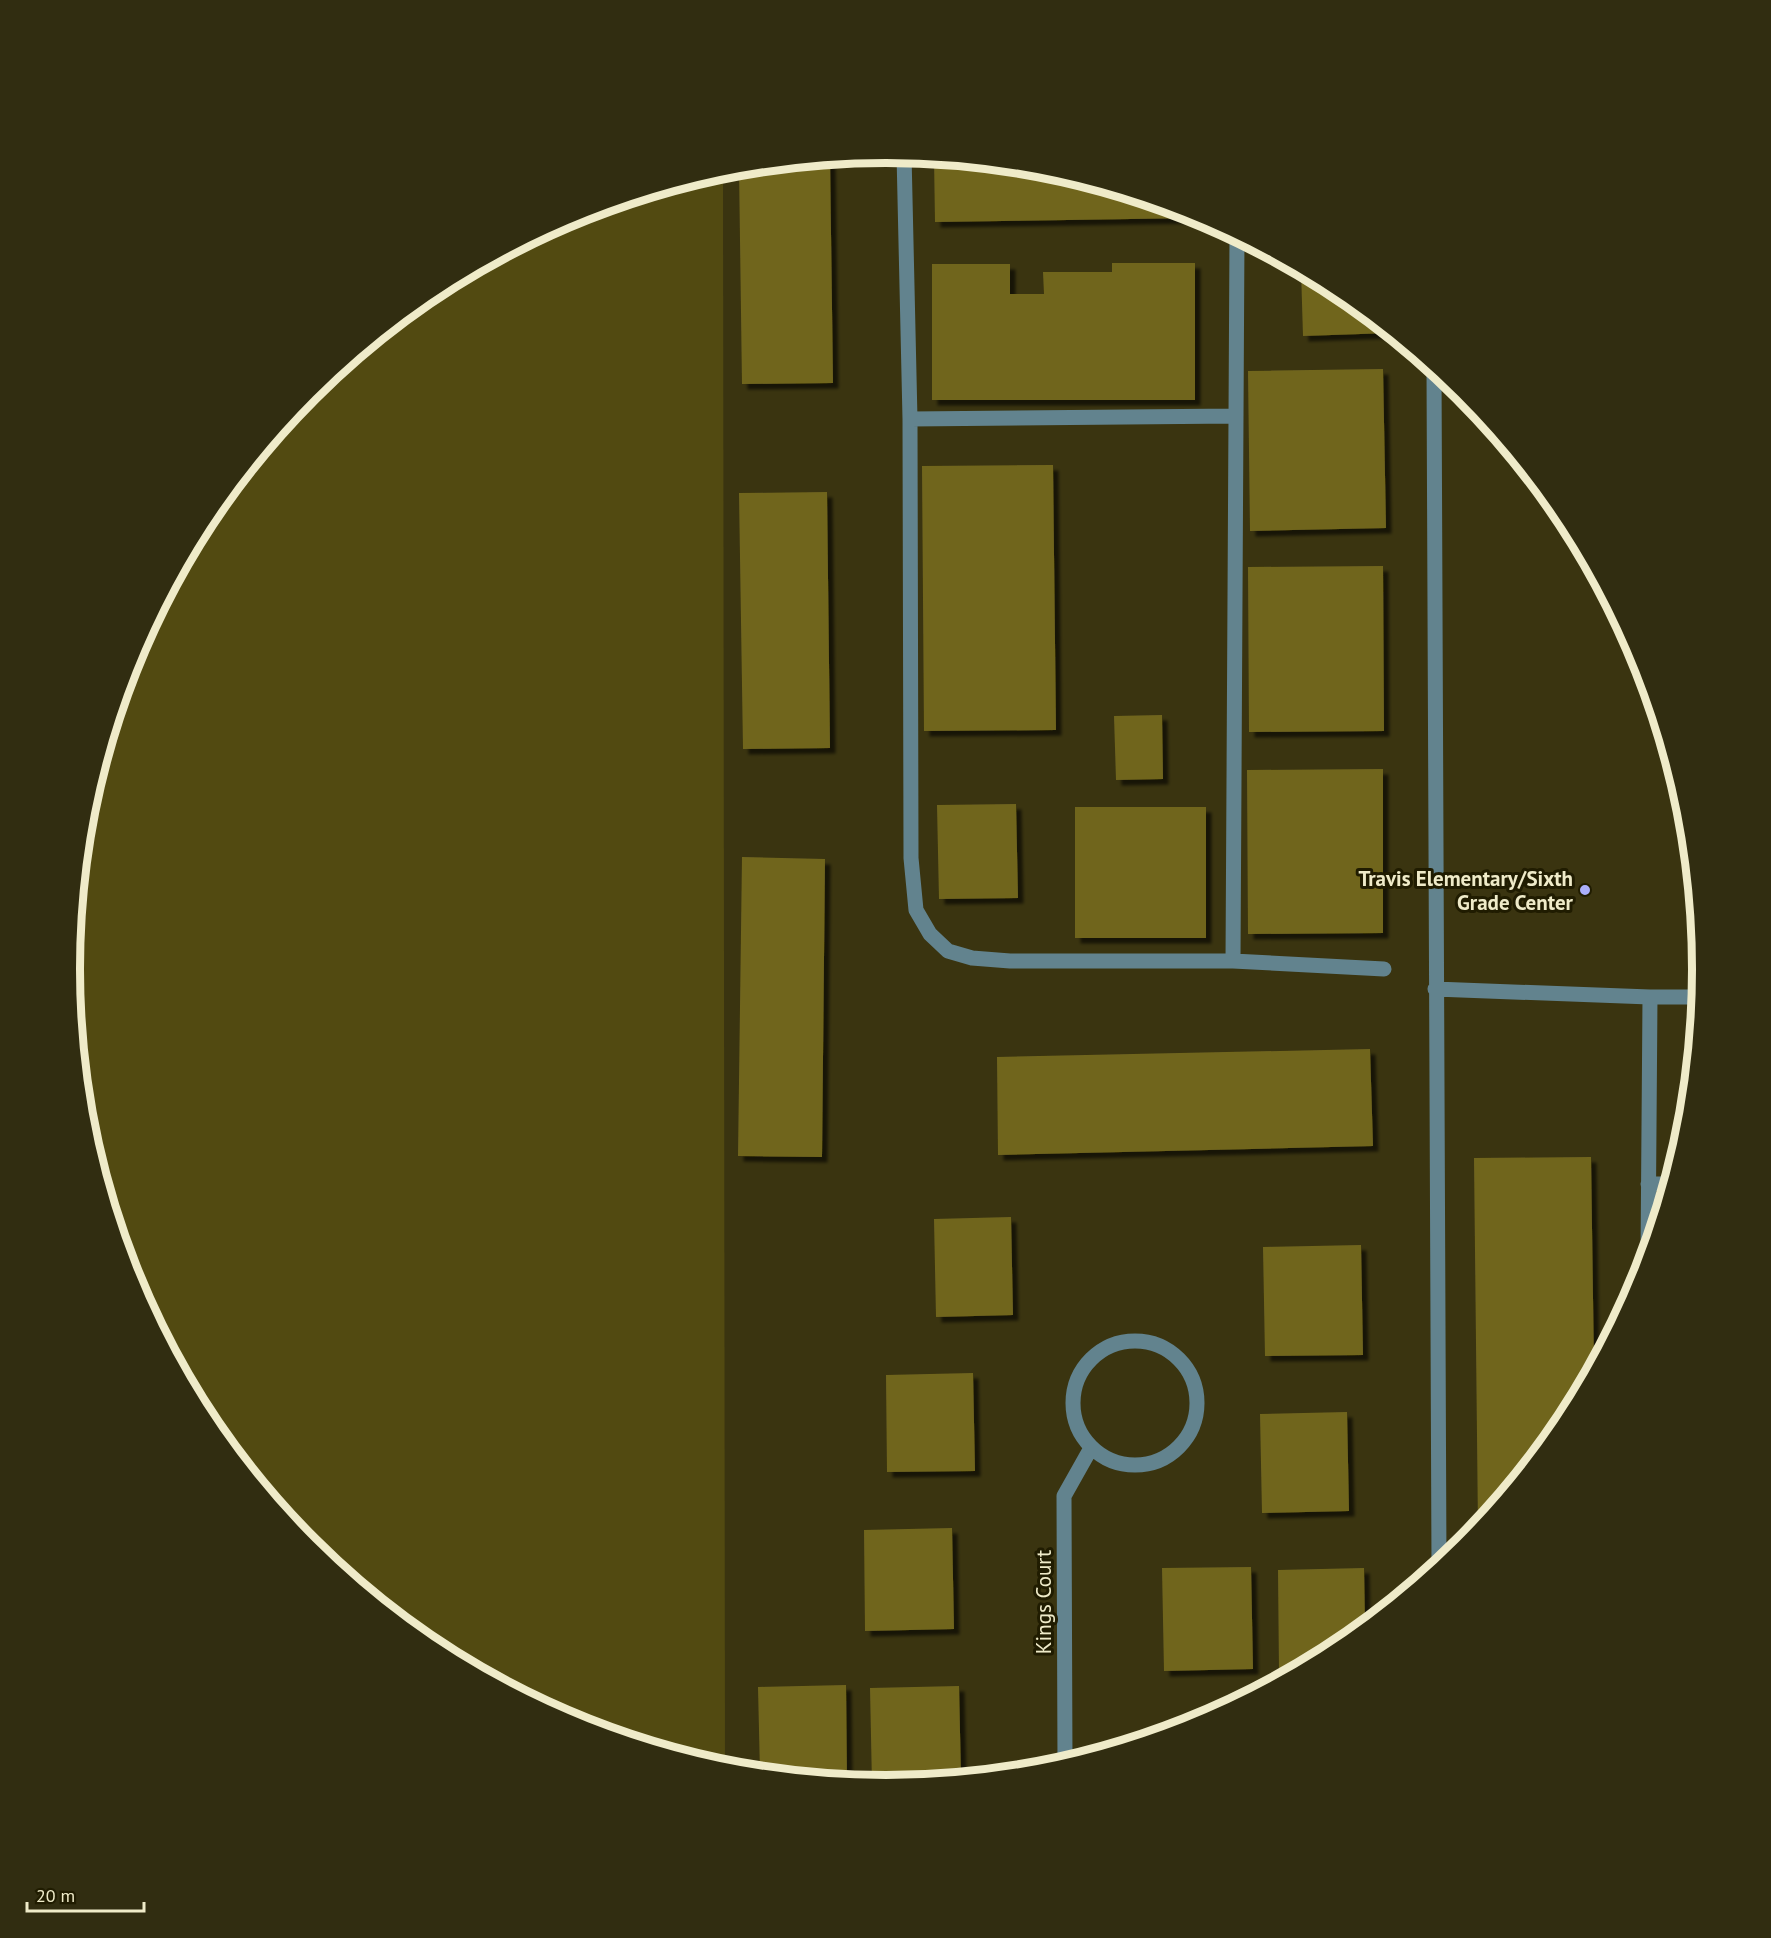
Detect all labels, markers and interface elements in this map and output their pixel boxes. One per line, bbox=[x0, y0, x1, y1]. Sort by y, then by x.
place label: Travis Elementary/Sixth Grade Center bbox=[1359, 865, 1574, 916]
marker: Travis Elementary/Sixth Grade Center bbox=[1578, 883, 1592, 897]
street label: Kings Court bbox=[1030, 1550, 1057, 1654]
scale bar bbox=[27, 1875, 144, 1913]
text: 20 m bbox=[36, 1884, 75, 1907]

